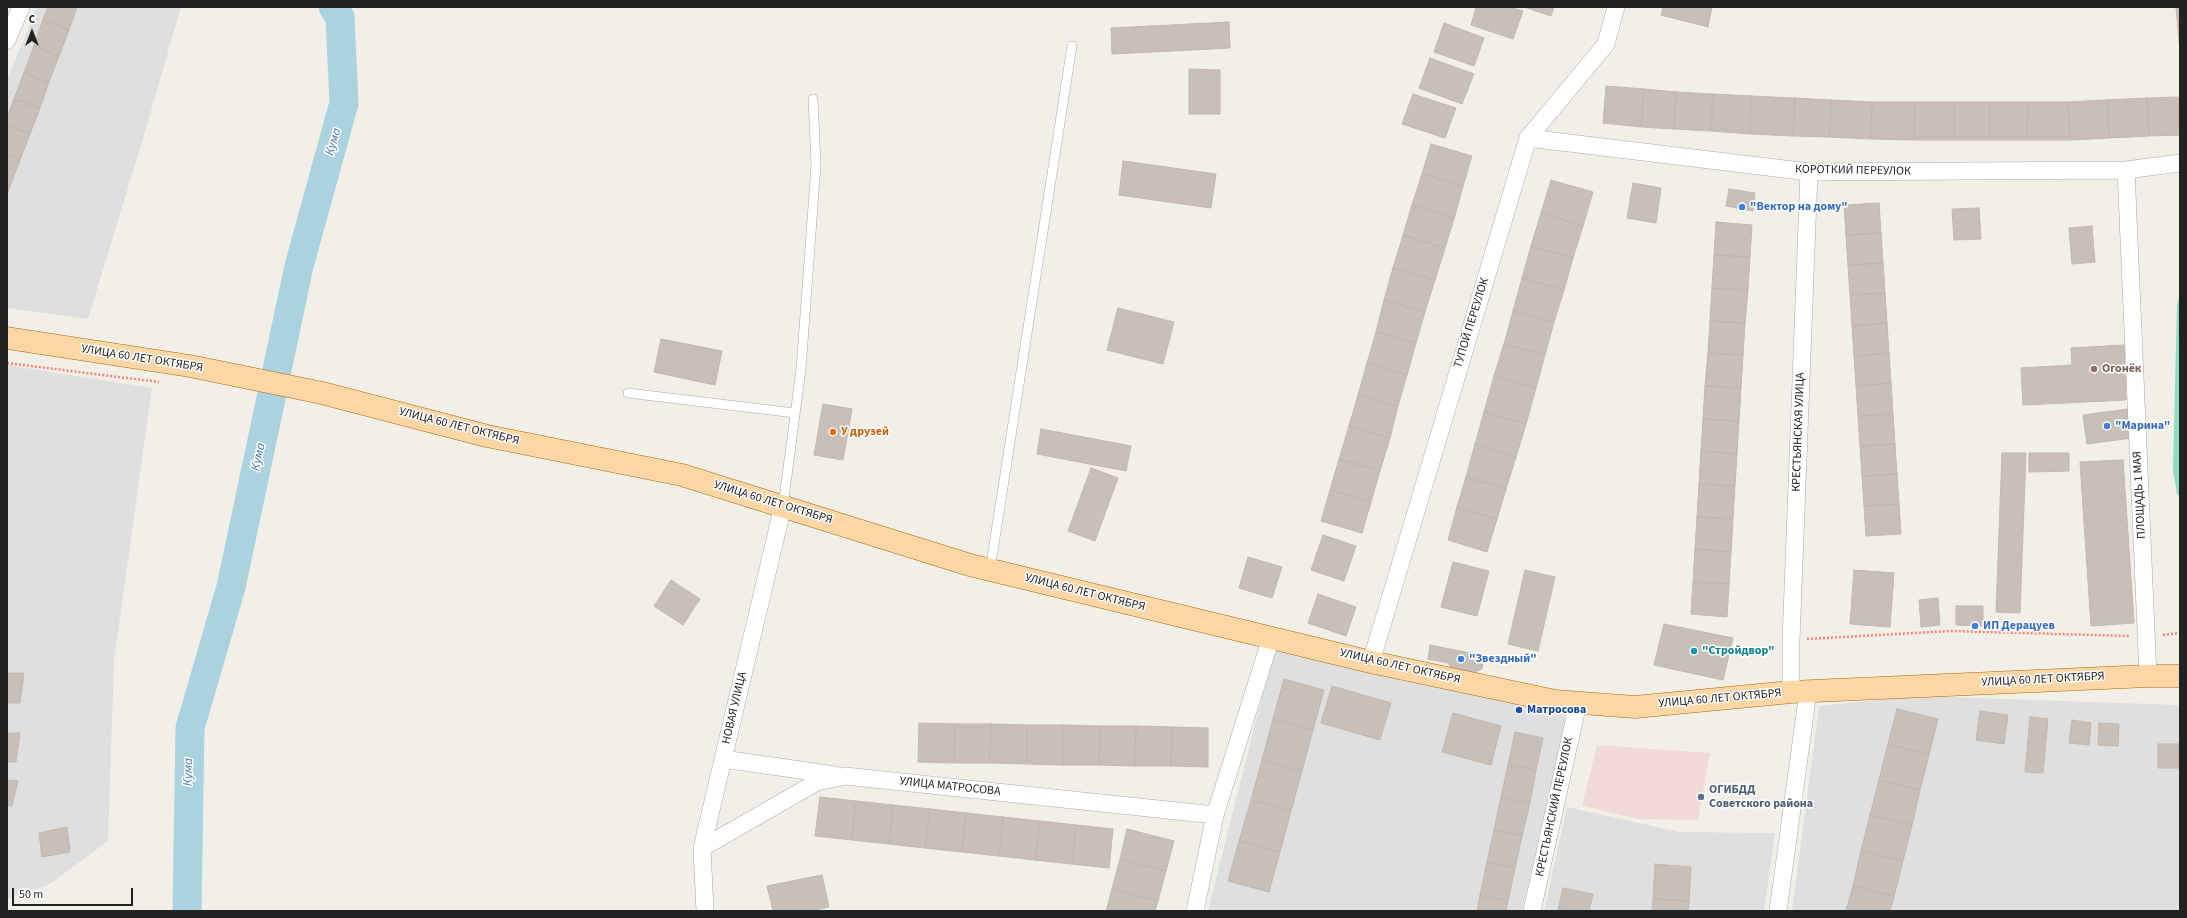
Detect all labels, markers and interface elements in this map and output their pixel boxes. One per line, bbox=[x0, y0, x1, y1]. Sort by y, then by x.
north arrow bbox=[12, 12, 52, 52]
text: С bbox=[29, 12, 35, 27]
water label: Кума bbox=[323, 126, 345, 158]
street label: КОРОТКИЙ ПЕРЕУЛОК bbox=[1795, 163, 1911, 179]
place label: "Вектор на дому" bbox=[1750, 200, 1848, 214]
marker: "Вектор на дому" bbox=[1737, 202, 1747, 212]
street label: ТУПОЙ ПЕРЕУЛОК bbox=[1451, 276, 1493, 370]
street label: УЛИЦА 60 ЛЕТ ОКТЯБРЯ bbox=[80, 342, 204, 376]
place label: Огонёк bbox=[2102, 362, 2141, 376]
marker: Огонёк bbox=[2089, 364, 2099, 374]
street label: КРЕСТЬЯНСКАЯ УЛИЦА bbox=[1790, 372, 1808, 492]
street label: УЛИЦА 60 ЛЕТ ОКТЯБРЯ bbox=[397, 405, 521, 449]
place label: "Марина" bbox=[2115, 419, 2171, 433]
marker: "Марина" bbox=[2102, 421, 2112, 431]
place label: У друзей bbox=[841, 425, 889, 439]
marker: У друзей bbox=[828, 427, 838, 437]
water label: Кума bbox=[248, 442, 270, 472]
street label: ПЛОЩАДЬ 1 МАЯ bbox=[2131, 451, 2149, 539]
street label: УЛИЦА 60 ЛЕТ ОКТЯБРЯ bbox=[712, 478, 834, 528]
street label: УЛИЦА 60 ЛЕТ ОКТЯБРЯ bbox=[1023, 571, 1147, 615]
place label: ИП Дерацуев bbox=[1983, 619, 2055, 633]
marker: ИП Дерацуев bbox=[1970, 621, 1980, 631]
place label: "Стройдвор" bbox=[1702, 644, 1775, 658]
street label: УЛИЦА 60 ЛЕТ ОКТЯБРЯ bbox=[1338, 646, 1462, 688]
marker: "Стройдвор" bbox=[1689, 646, 1699, 656]
place label: "Звездный" bbox=[1469, 652, 1537, 666]
marker: "Звездный" bbox=[1456, 654, 1466, 664]
street label: НОВАЯ УЛИЦА bbox=[720, 670, 750, 746]
street label: УЛИЦА 60 ЛЕТ ОКТЯБРЯ bbox=[1981, 670, 2105, 690]
street label: УЛИЦА 60 ЛЕТ ОКТЯБРЯ bbox=[1658, 686, 1782, 712]
place label: Матросова bbox=[1527, 703, 1586, 717]
marker: Матросова bbox=[1514, 705, 1524, 715]
street label: КРЕСТЬЯНСКИЙ ПЕРЕУЛОК bbox=[1533, 736, 1577, 878]
water label: Кума bbox=[181, 758, 197, 786]
street label: УЛИЦА МАТРОСОВА bbox=[899, 775, 1001, 799]
place label: ОГИБДД Советского района bbox=[1709, 783, 1813, 811]
marker: ОГИБДД Советского района bbox=[1696, 792, 1706, 802]
scale bar bbox=[14, 880, 135, 906]
text: 50 m bbox=[19, 886, 43, 903]

